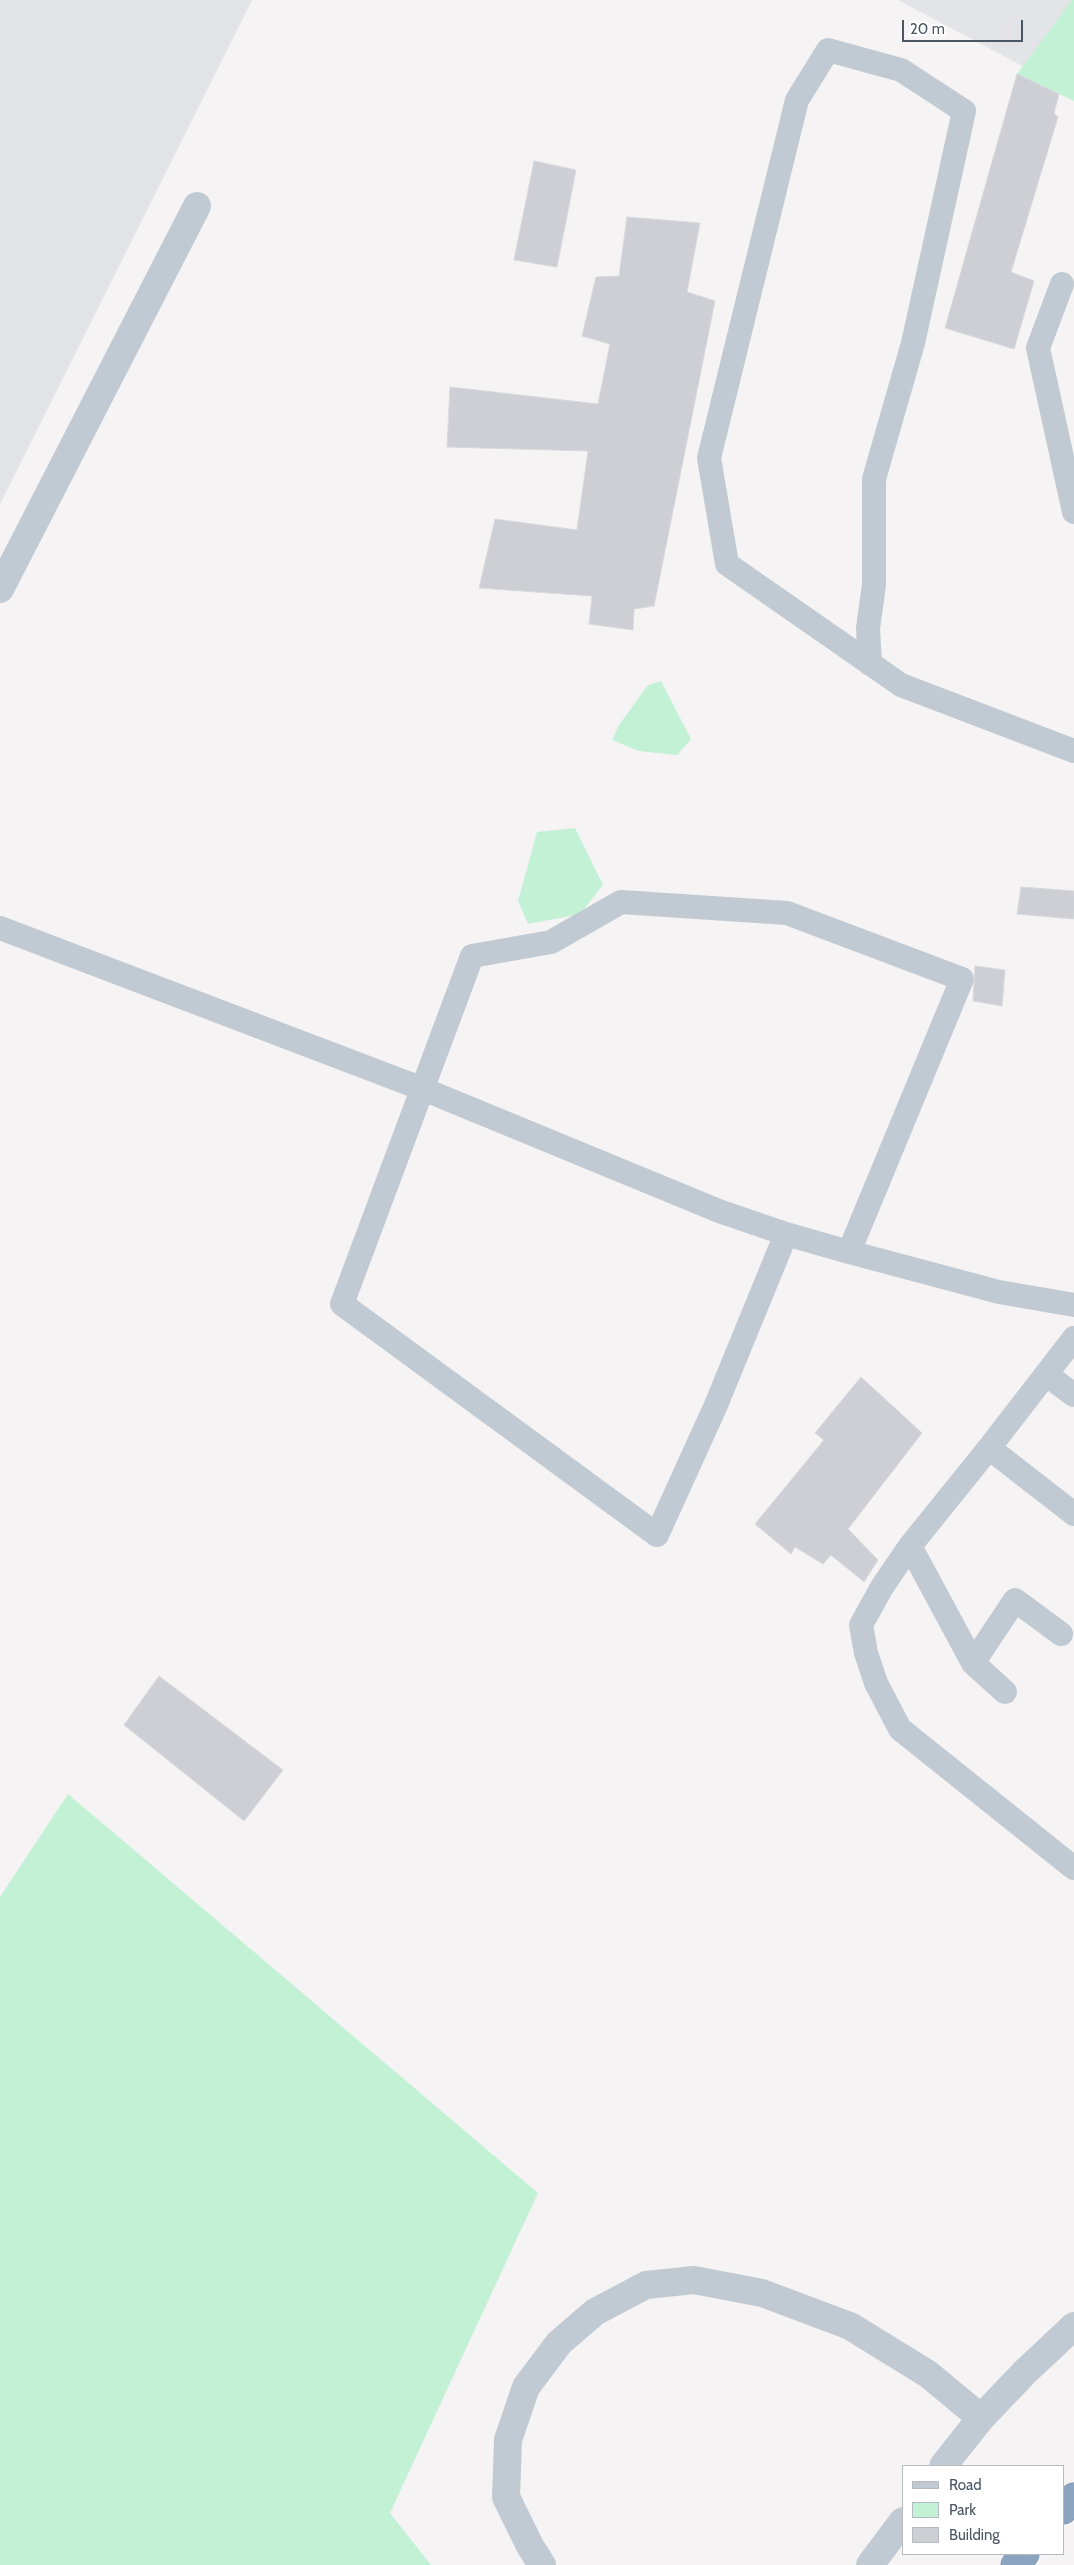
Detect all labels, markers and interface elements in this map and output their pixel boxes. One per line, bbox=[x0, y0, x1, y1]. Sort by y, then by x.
scale bar bbox=[904, 10, 1025, 42]
text: 20 m bbox=[910, 20, 945, 38]
legend bbox=[902, 2465, 1064, 2555]
text: Road bbox=[949, 2476, 982, 2494]
text: Park bbox=[949, 2501, 976, 2519]
text: Building bbox=[949, 2526, 1000, 2544]

